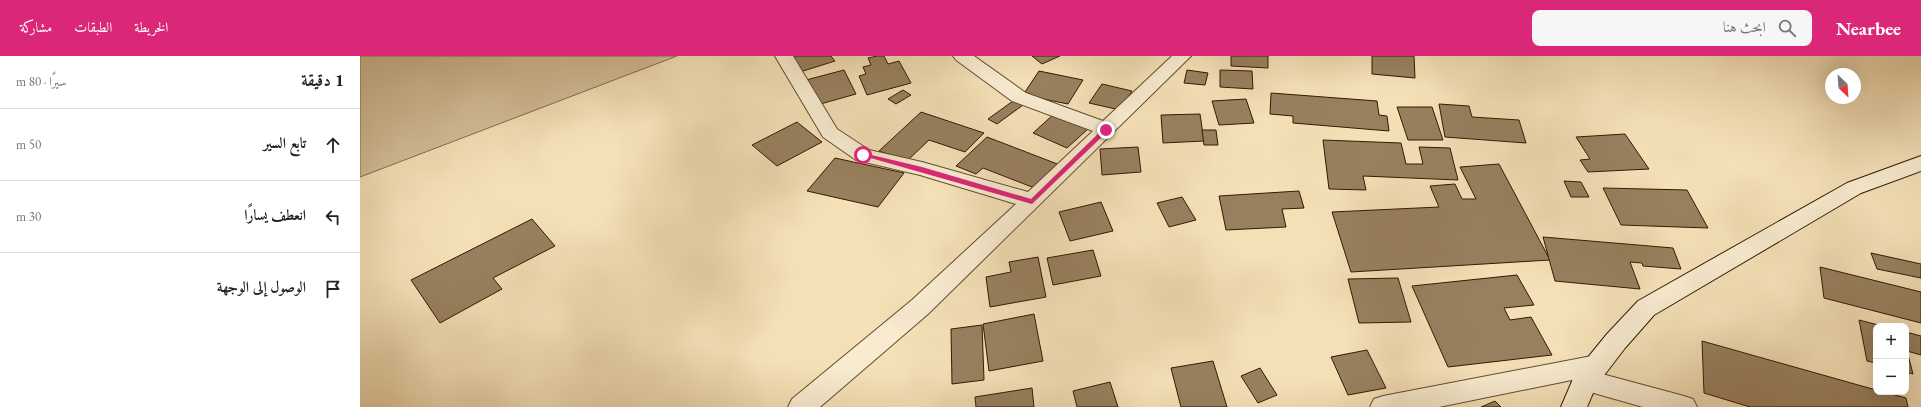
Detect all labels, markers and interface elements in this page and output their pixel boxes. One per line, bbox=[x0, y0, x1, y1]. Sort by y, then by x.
search box bbox=[1532, 10, 1812, 46]
text: Nearbee bbox=[1836, 16, 1901, 41]
text: ابحث هنا bbox=[1723, 17, 1766, 36]
icon: search bbox=[1776, 17, 1798, 39]
text: مشاركة bbox=[20, 18, 52, 36]
text: الطبقات bbox=[74, 18, 112, 36]
text: الخريطة bbox=[134, 18, 168, 36]
north arrow bbox=[1825, 68, 1861, 104]
text: 1 دقيقة bbox=[301, 69, 344, 91]
text: سيرًا · 80 m bbox=[16, 73, 66, 90]
route end bbox=[1097, 121, 1115, 139]
text: تابع السير bbox=[263, 133, 306, 152]
icon: ahead bbox=[322, 134, 344, 156]
text: 50 m bbox=[16, 136, 41, 153]
route start bbox=[854, 146, 872, 164]
text: انعطف يسارًا bbox=[244, 205, 306, 224]
icon: left bbox=[322, 206, 344, 228]
text: 30 m bbox=[16, 208, 41, 225]
text: الوصول إلى الوجهة bbox=[217, 277, 306, 296]
icon: arrive bbox=[322, 278, 344, 300]
map controls bbox=[1873, 323, 1909, 395]
button: + bbox=[1873, 323, 1909, 359]
button: − bbox=[1873, 359, 1909, 395]

